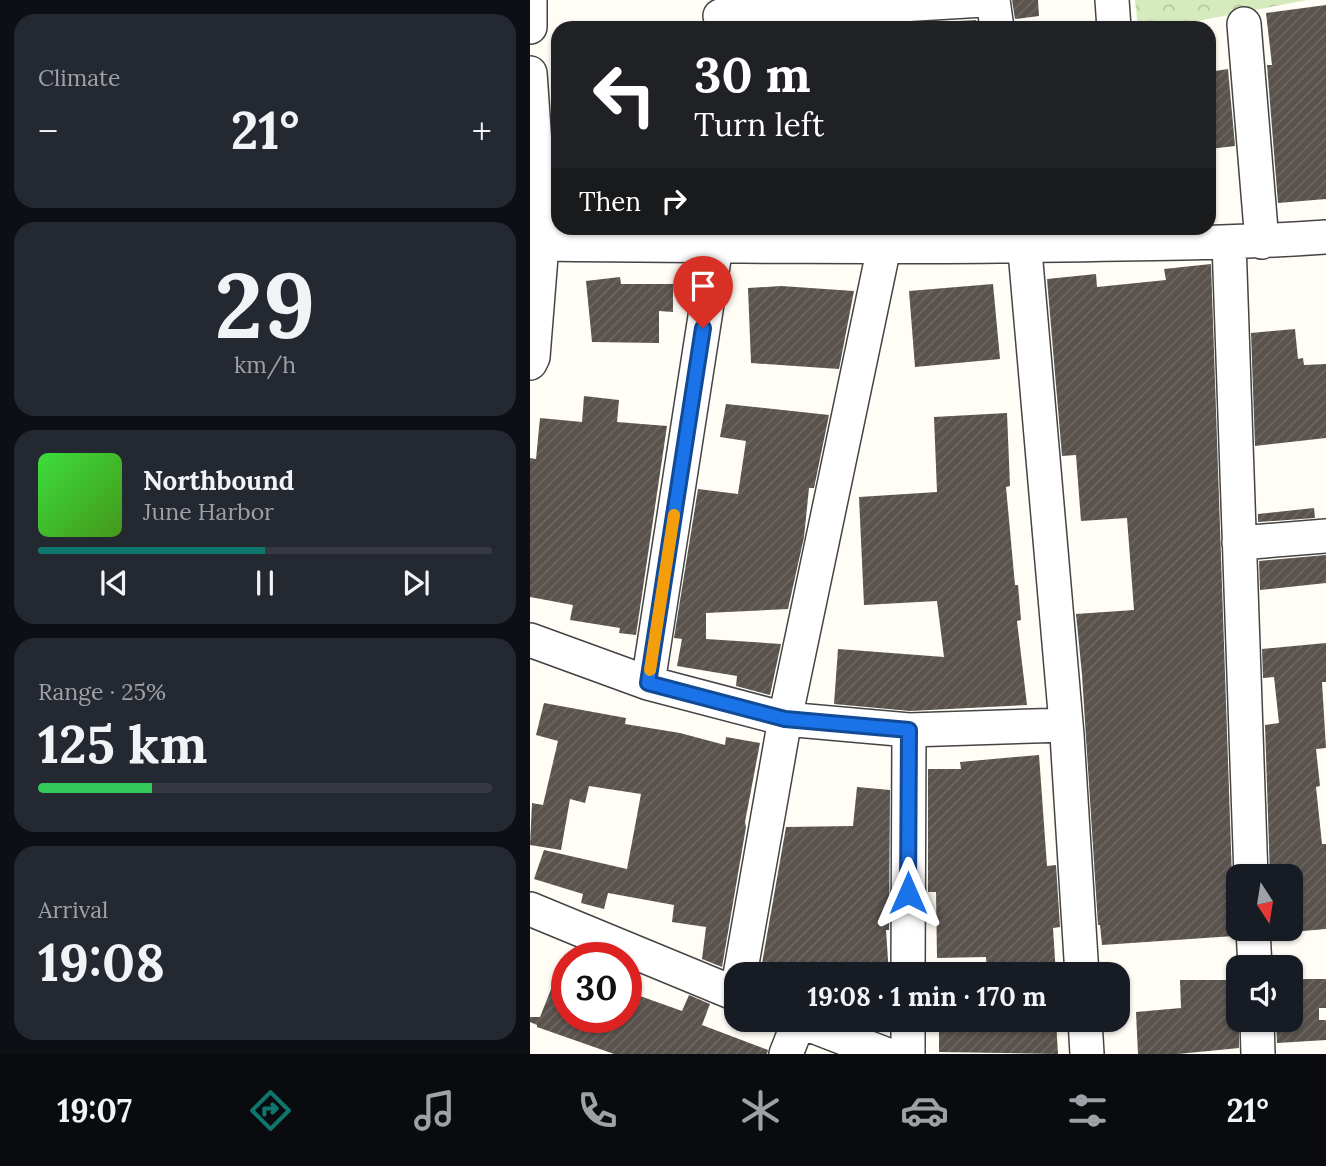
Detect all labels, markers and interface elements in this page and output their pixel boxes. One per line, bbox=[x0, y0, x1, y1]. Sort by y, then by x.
text: 30 m bbox=[694, 43, 811, 105]
icon: left bbox=[579, 49, 670, 140]
text: Climate bbox=[38, 63, 120, 92]
text: 21° bbox=[231, 97, 299, 163]
text: Turn left bbox=[694, 104, 824, 145]
text: − bbox=[38, 107, 58, 155]
text: + bbox=[472, 107, 492, 155]
icon: right bbox=[655, 182, 693, 220]
text: Then bbox=[579, 185, 641, 218]
text: 29 bbox=[215, 246, 315, 363]
pin bbox=[673, 256, 733, 328]
icon: arrive bbox=[684, 267, 722, 305]
text: km/h bbox=[234, 350, 296, 379]
text: Northbound bbox=[143, 464, 294, 497]
text: June Harbor bbox=[143, 497, 274, 526]
icon: previous bbox=[95, 564, 133, 602]
icon: pause bbox=[246, 564, 284, 602]
icon: next bbox=[397, 564, 435, 602]
text: Range · 25% bbox=[38, 677, 166, 706]
text: 125 km bbox=[38, 711, 207, 777]
position arrow bbox=[871, 856, 945, 930]
north arrow bbox=[1226, 864, 1304, 942]
map controls bbox=[1226, 864, 1303, 1032]
text: Arrival bbox=[38, 895, 108, 924]
text: 19:08 bbox=[38, 929, 165, 995]
speed limit sign: 30 bbox=[551, 942, 642, 1033]
button: sound bbox=[1226, 955, 1303, 1032]
text: 19:08 · 1 min · 170 m bbox=[808, 980, 1047, 1013]
icon: directions bbox=[246, 1086, 295, 1135]
icon: music bbox=[410, 1086, 459, 1135]
icon: phone bbox=[573, 1086, 622, 1135]
icon: climate bbox=[736, 1086, 785, 1135]
icon: car bbox=[900, 1086, 949, 1135]
icon: filters bbox=[1063, 1086, 1112, 1135]
text: 19:07 bbox=[57, 1090, 132, 1131]
text: 21° bbox=[1226, 1090, 1269, 1131]

